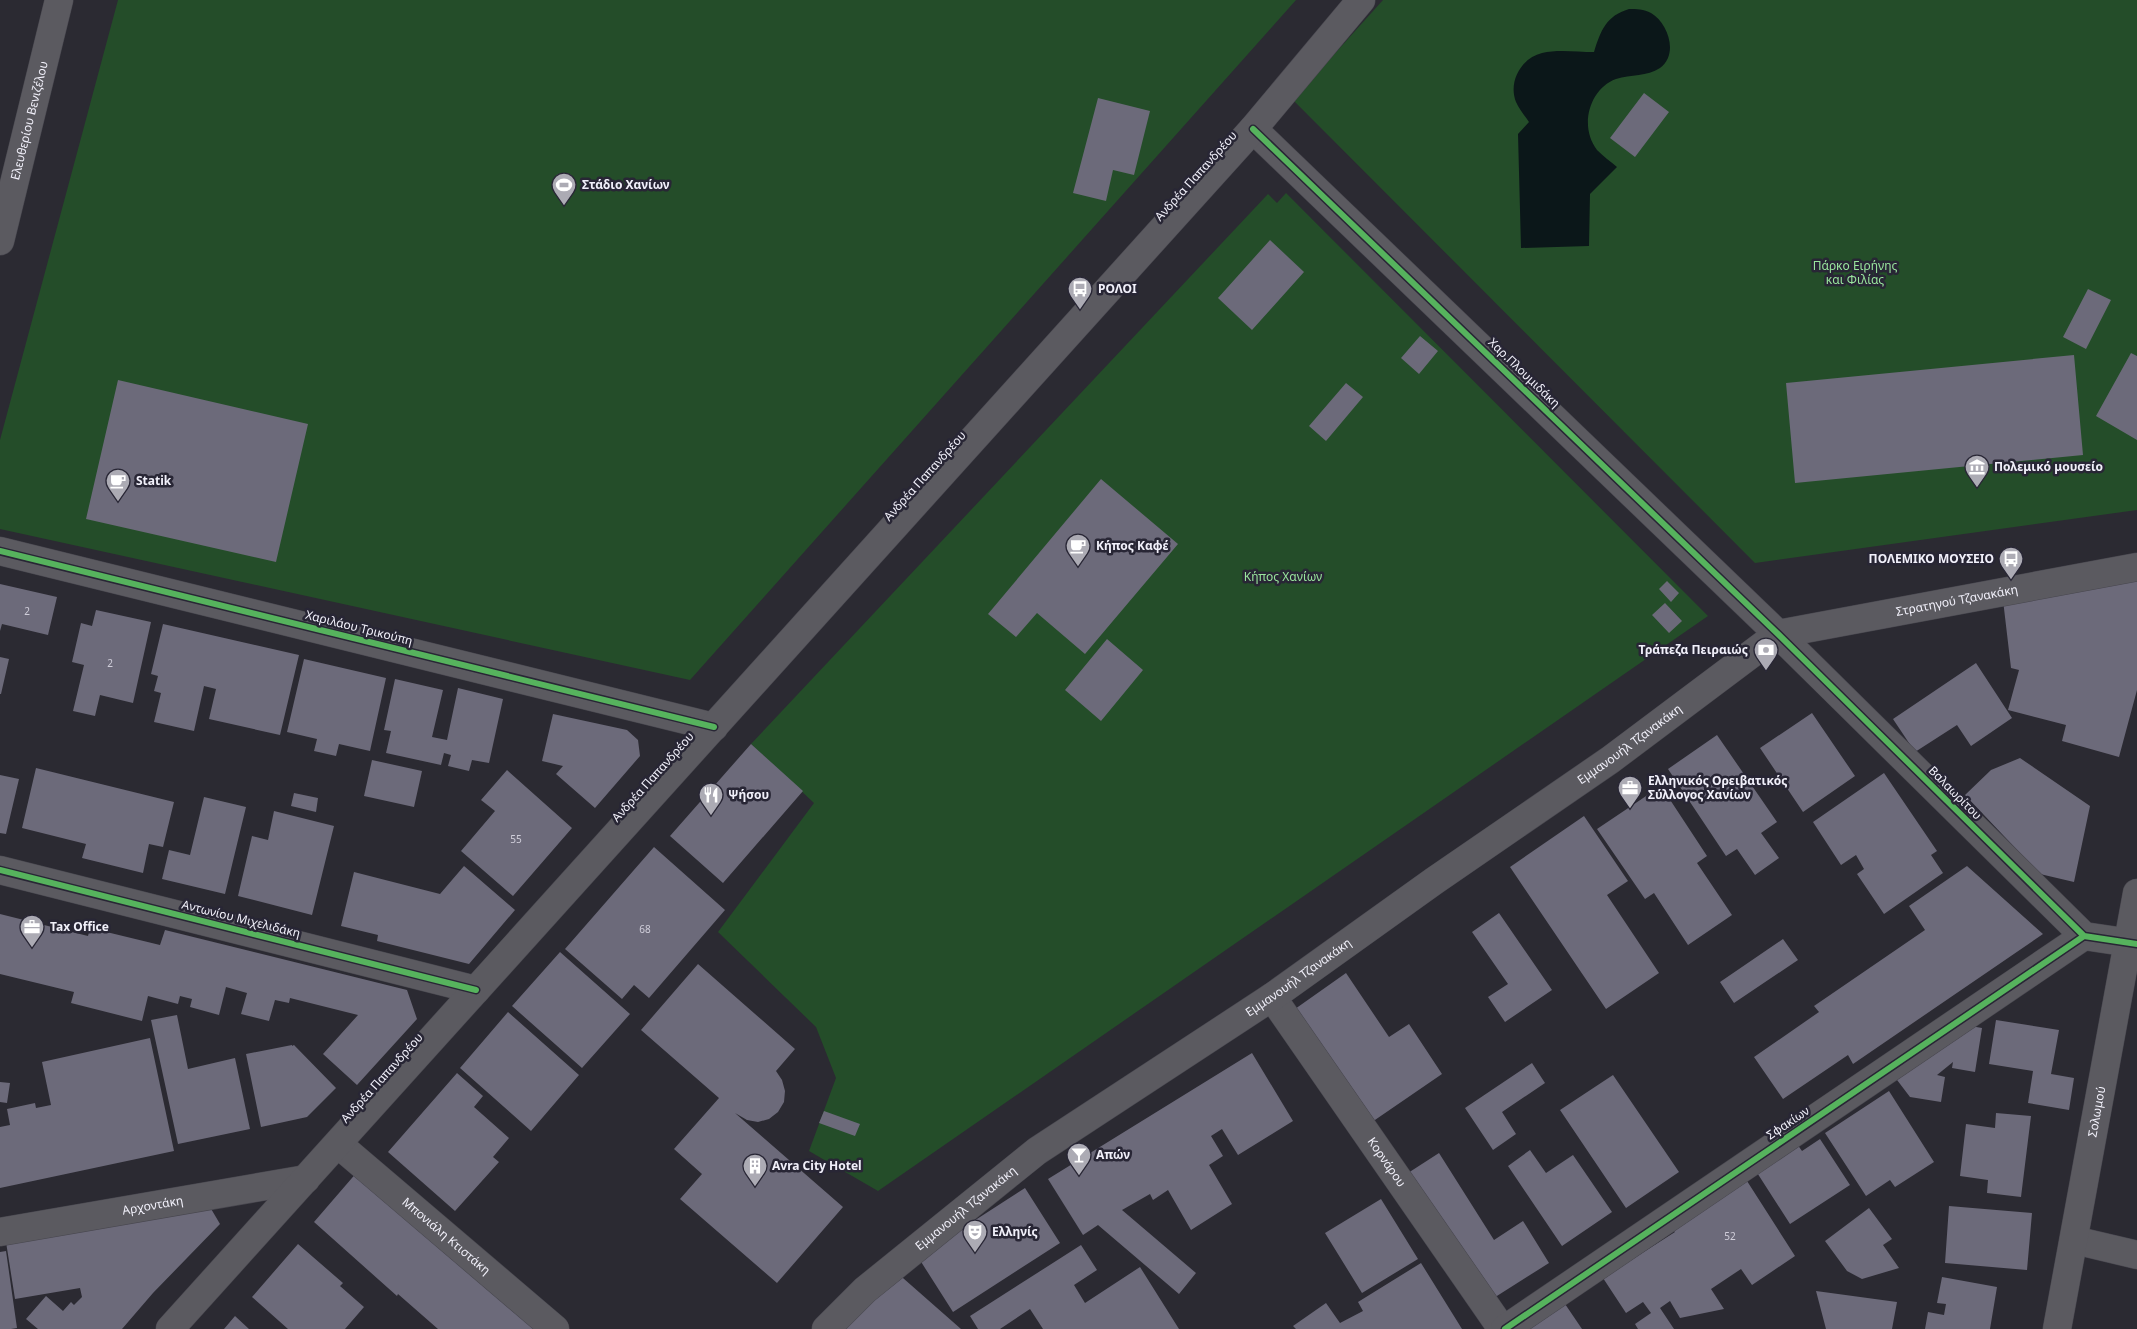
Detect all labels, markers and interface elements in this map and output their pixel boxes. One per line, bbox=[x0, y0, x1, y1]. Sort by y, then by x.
street label: Ελευθερίου Βενιζέλου bbox=[6, 59, 52, 182]
street label: Ανδρέα Παπανδρέου bbox=[1151, 127, 1241, 224]
sports icon: Στάδιο Χανίων bbox=[551, 172, 577, 206]
place label: Στάδιο Χανίων bbox=[582, 176, 670, 193]
park label: Πάρκο Ειρήνης και Φιλίας bbox=[1813, 257, 1897, 288]
bus stop icon: ΡΟΛΟΙ bbox=[1067, 276, 1093, 310]
place label: ΡΟΛΟΙ bbox=[1098, 280, 1137, 297]
street label: Χαρ.Πλουμιδάκη bbox=[1485, 334, 1564, 411]
street label: Ανδρέα Παπανδρέου bbox=[880, 427, 970, 524]
museum icon: Πολεμικό μουσείο bbox=[1964, 454, 1990, 488]
place label: Πολεμικό μουσείο bbox=[1994, 458, 2103, 475]
cafe icon: Statik bbox=[105, 468, 131, 502]
place label: Statik bbox=[136, 472, 172, 489]
cafe icon: Κήπος Καφέ bbox=[1065, 533, 1091, 567]
place label: Κήπος Καφέ bbox=[1096, 537, 1169, 554]
bus stop icon: ΠΟΛΕΜΙΚΟ ΜΟΥΣΕΙΟ bbox=[1998, 546, 2024, 580]
place label: ΠΟΛΕΜΙΚΟ ΜΟΥΣΕΙΟ bbox=[1869, 550, 1994, 567]
park label: Κήπος Χανίων bbox=[1244, 568, 1322, 585]
street label: Στρατηγού Τζανακάκη bbox=[1894, 580, 2019, 620]
house number: 2 bbox=[24, 604, 30, 618]
street label: Χαριλάου Τρικούπη bbox=[304, 606, 414, 649]
bank icon: Τράπεζα Πειραιώς bbox=[1753, 637, 1779, 671]
place label: Τράπεζα Πειραιώς bbox=[1639, 641, 1748, 658]
house number: 2 bbox=[107, 656, 113, 670]
street label: Εμμανουήλ Τζανακάκη bbox=[1574, 700, 1685, 788]
street label: Ανδρέα Παπανδρέου bbox=[608, 728, 698, 825]
street label: Βαλαωρίτου bbox=[1925, 762, 1986, 823]
place label: Ελληνικός Ορειβατικός Σύλλογος Χανίων bbox=[1648, 772, 1787, 803]
office icon: Ελληνικός Ορειβατικός Σύλλογος Χανίων bbox=[1617, 775, 1643, 809]
restaurant icon: Ψήσου bbox=[698, 782, 724, 816]
place label: Ψήσου bbox=[728, 786, 769, 803]
house number: 55 bbox=[510, 832, 522, 846]
street label: Αντωνίου Μιχελιδάκη bbox=[180, 896, 302, 941]
office icon: Tax Office bbox=[19, 914, 45, 948]
place label: Tax Office bbox=[50, 918, 109, 935]
house number: 68 bbox=[639, 922, 651, 936]
street label: Εμμανουήλ Τζανακάκη bbox=[1242, 934, 1354, 1020]
street label: Ανδρέα Παπανδρέου bbox=[337, 1029, 427, 1126]
street label: Σολωμού bbox=[2083, 1085, 2109, 1138]
street label: Σφακίων bbox=[1763, 1102, 1813, 1143]
street label: Κορνάρου bbox=[1364, 1134, 1410, 1190]
bar icon: Απών bbox=[1066, 1142, 1092, 1176]
place label: Απών bbox=[1096, 1146, 1130, 1163]
building icon: Avra City Hotel bbox=[742, 1153, 768, 1187]
place label: Avra City Hotel bbox=[772, 1157, 862, 1174]
street label: Εμμανουήλ Τζανακάκη bbox=[911, 1162, 1020, 1254]
street label: Αρχοντάκη bbox=[121, 1191, 184, 1219]
street label: Μπονιάλη Κτιστάκη bbox=[399, 1193, 494, 1278]
theatre icon: Ελληνίς bbox=[962, 1219, 988, 1253]
place label: Ελληνίς bbox=[992, 1223, 1038, 1240]
house number: 52 bbox=[1724, 1229, 1736, 1243]

